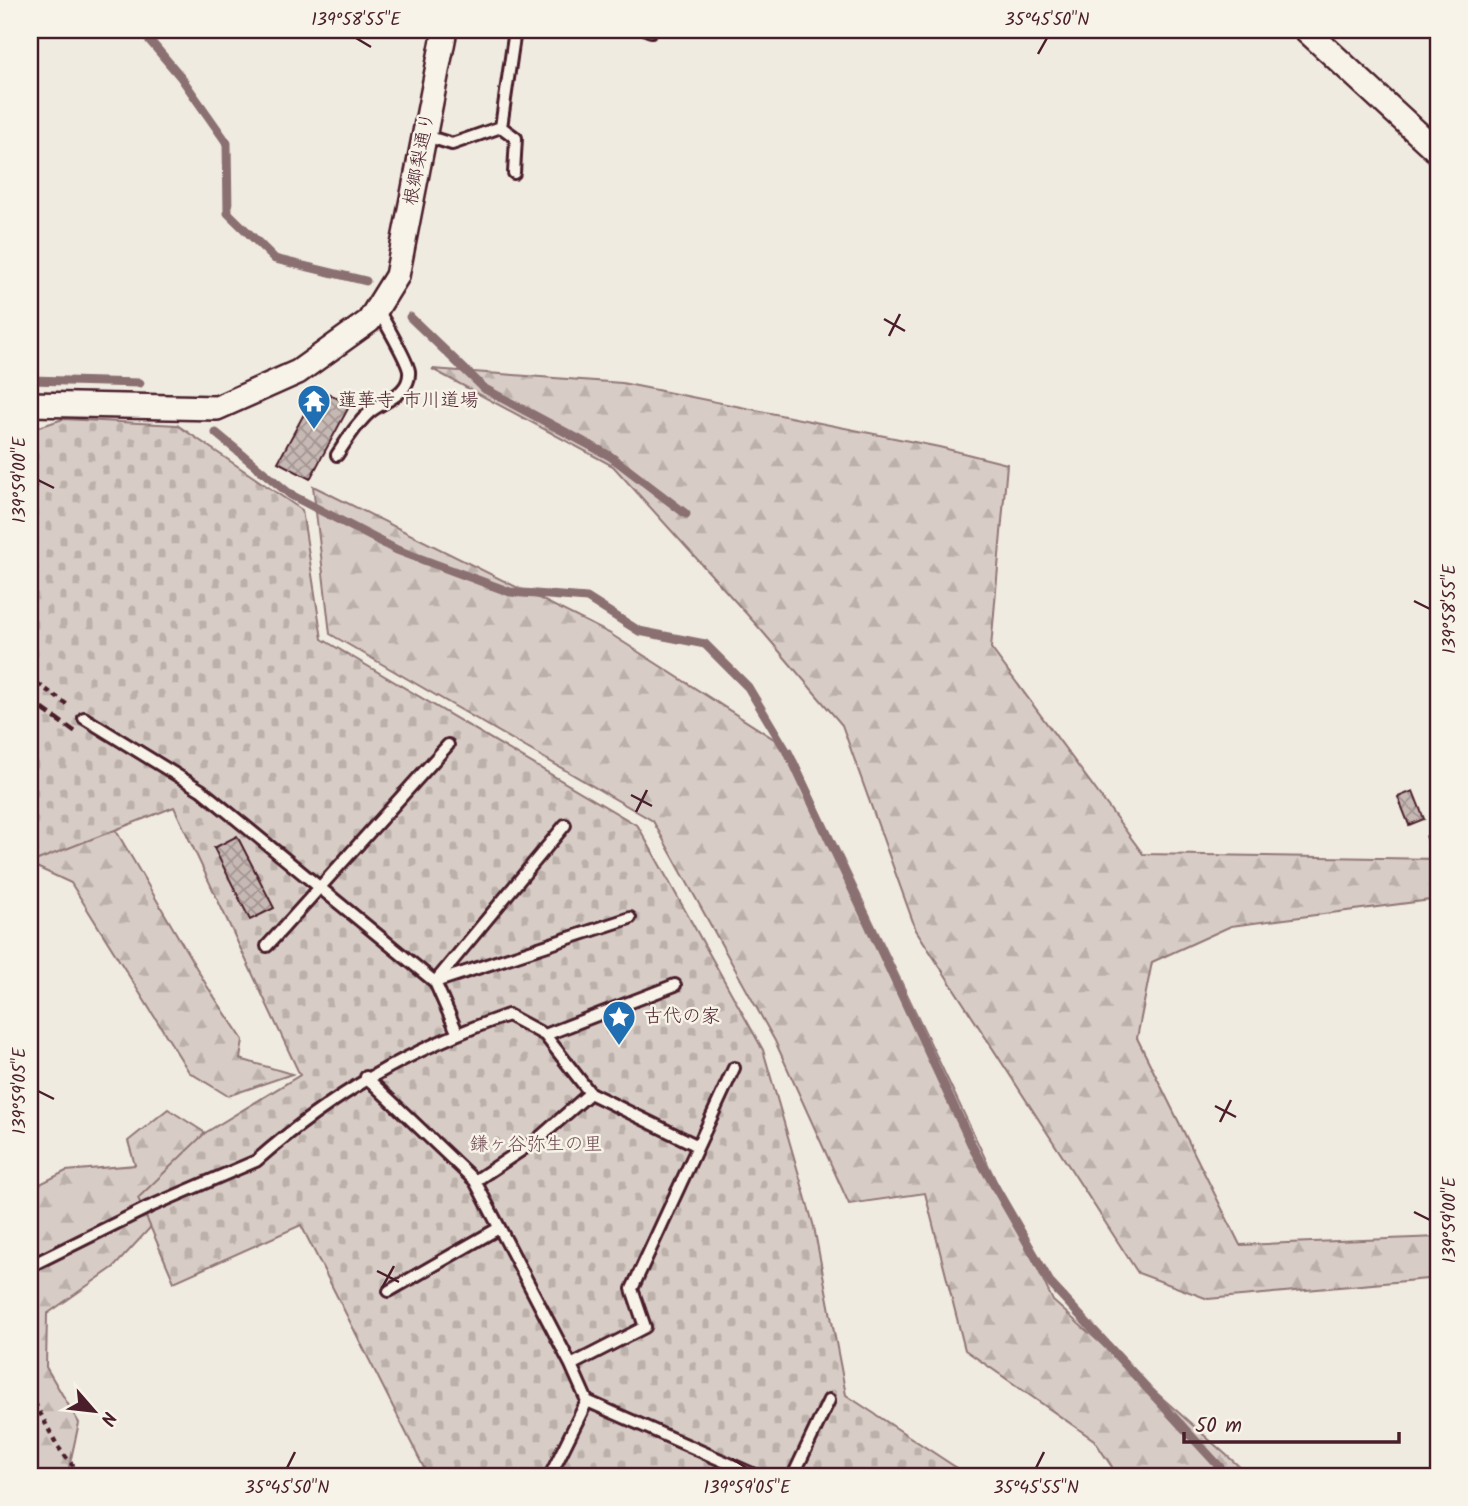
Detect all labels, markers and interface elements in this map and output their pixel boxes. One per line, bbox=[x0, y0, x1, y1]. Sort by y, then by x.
text: 139°58'55"E bbox=[311, 6, 401, 35]
text: 35°45'50"N bbox=[1004, 6, 1090, 35]
street label: 根郷梨通り bbox=[396, 110, 444, 208]
temple icon: 蓮華寺 市川道場 bbox=[295, 382, 333, 431]
place label: 蓮華寺 市川道場 bbox=[338, 386, 479, 416]
text: 139°59'00"E bbox=[6, 436, 35, 523]
text: 139°58'55"E bbox=[1436, 564, 1465, 654]
place icon: 古代の家 bbox=[600, 998, 638, 1047]
place label: 古代の家 bbox=[644, 1002, 720, 1032]
text: 139°59'05"E bbox=[6, 1047, 35, 1135]
park label: 鎌ヶ谷弥生の里 bbox=[469, 1130, 603, 1160]
text: 139°59'00"E bbox=[1436, 1176, 1465, 1263]
north arrow bbox=[60, 1376, 130, 1446]
scale bar bbox=[1184, 1401, 1400, 1445]
text: N bbox=[91, 1406, 123, 1430]
text: 50 m bbox=[1195, 1410, 1242, 1443]
text: 35°45'50"N bbox=[244, 1474, 330, 1503]
text: 139°59'05"E bbox=[703, 1474, 791, 1503]
text: 35°45'55"N bbox=[993, 1474, 1079, 1503]

